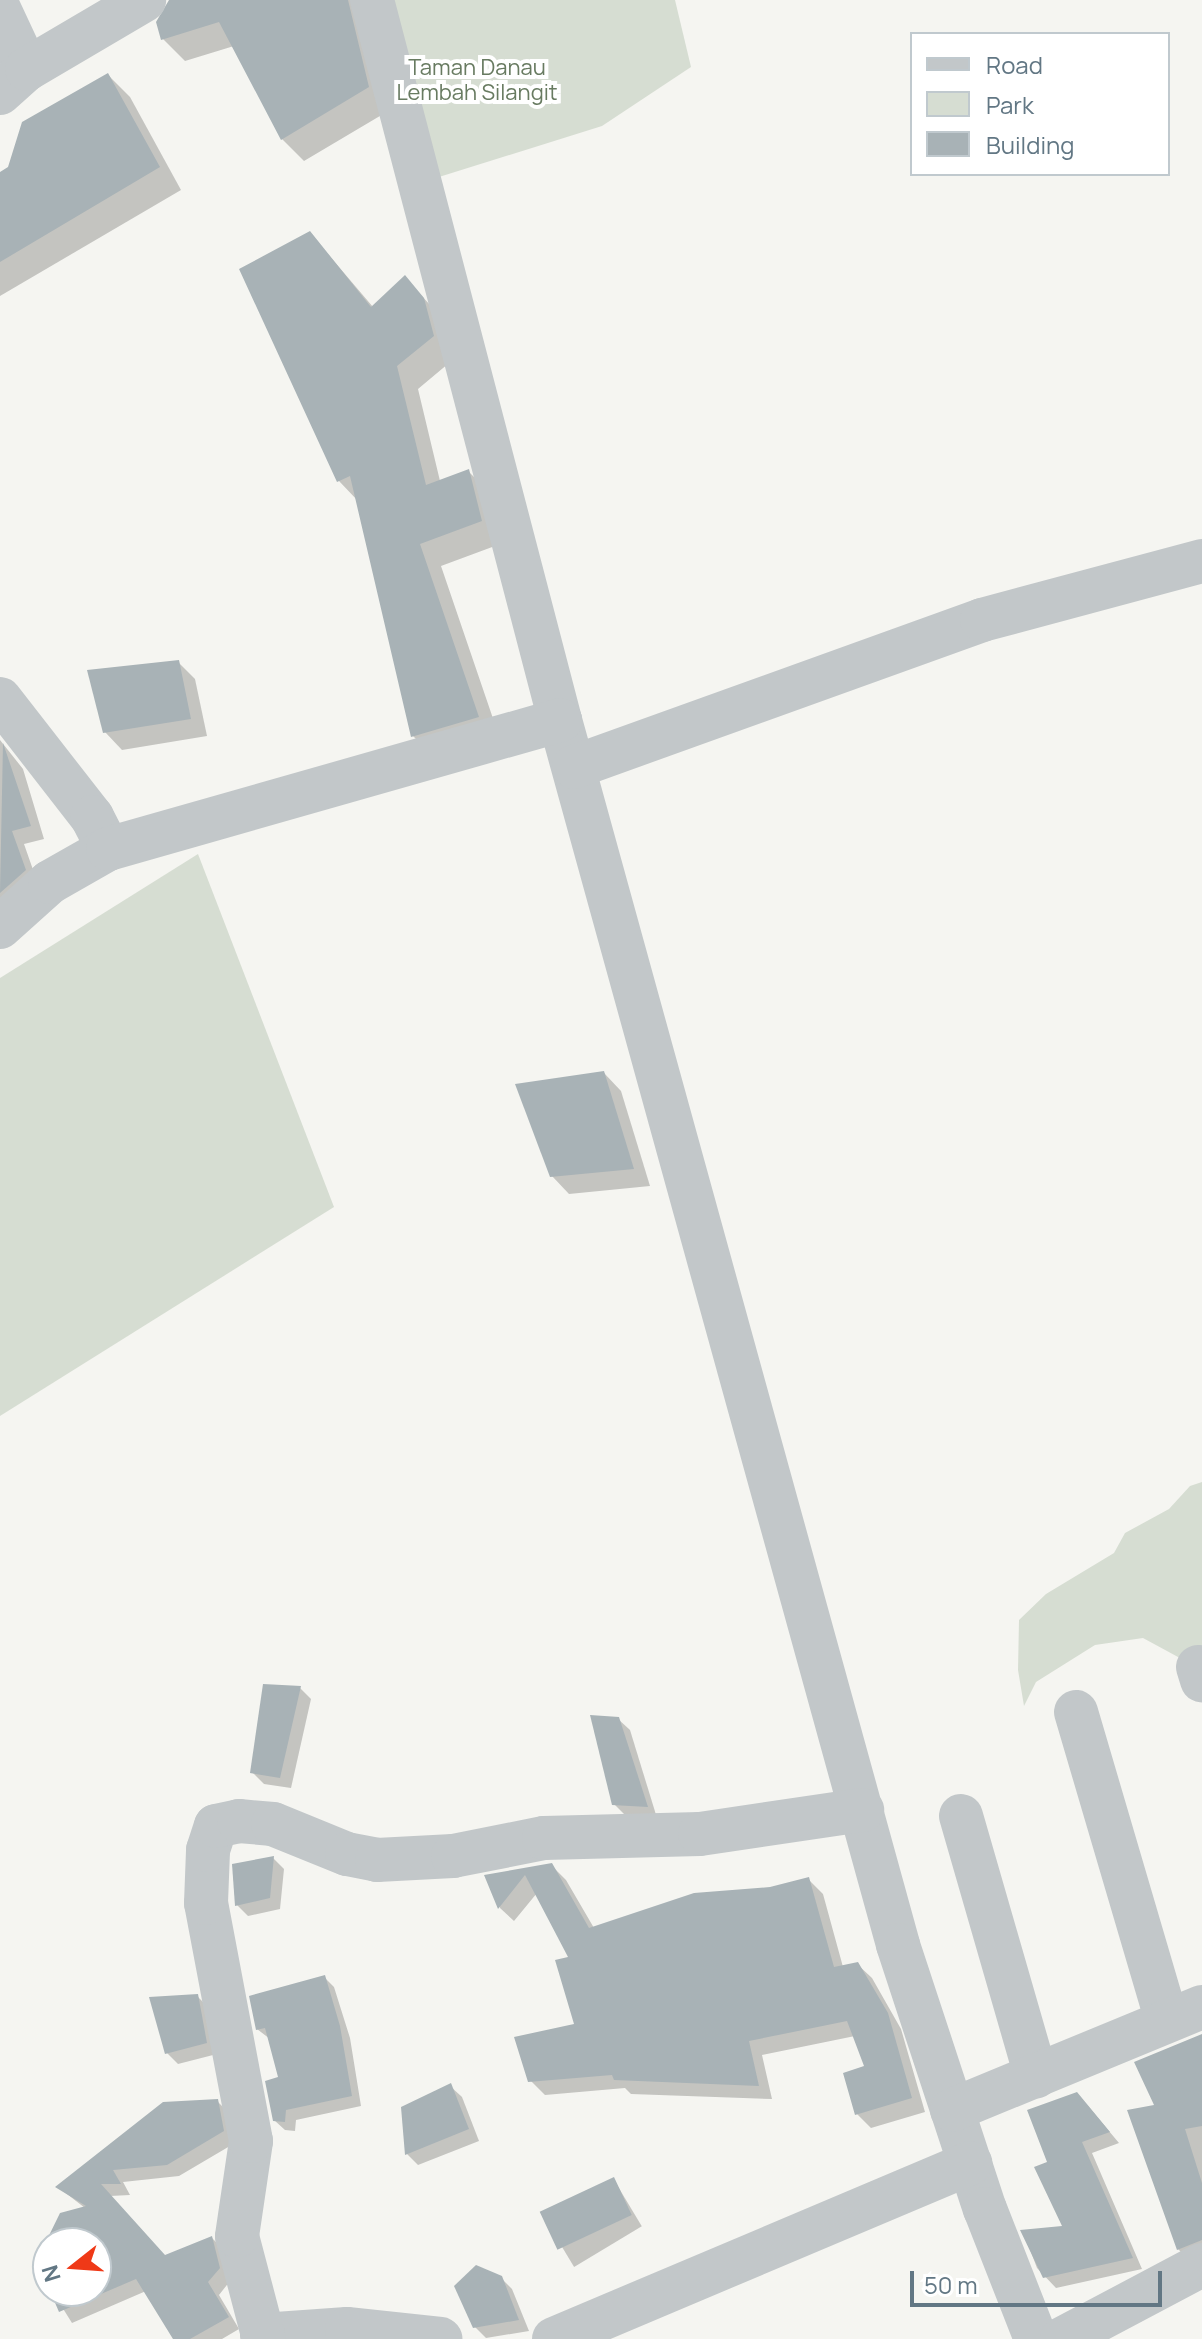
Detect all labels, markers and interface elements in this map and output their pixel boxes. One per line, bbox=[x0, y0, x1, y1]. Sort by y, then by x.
legend bbox=[910, 32, 1170, 176]
text: Road bbox=[986, 48, 1043, 81]
park label: Taman Danau Lembah Silangit bbox=[396, 54, 558, 106]
text: Park bbox=[986, 88, 1034, 121]
text: Building bbox=[986, 128, 1074, 161]
north arrow bbox=[32, 2227, 112, 2307]
scale bar bbox=[914, 2255, 1166, 2305]
text: N bbox=[34, 2262, 68, 2285]
text: 50 m bbox=[924, 2268, 978, 2301]

